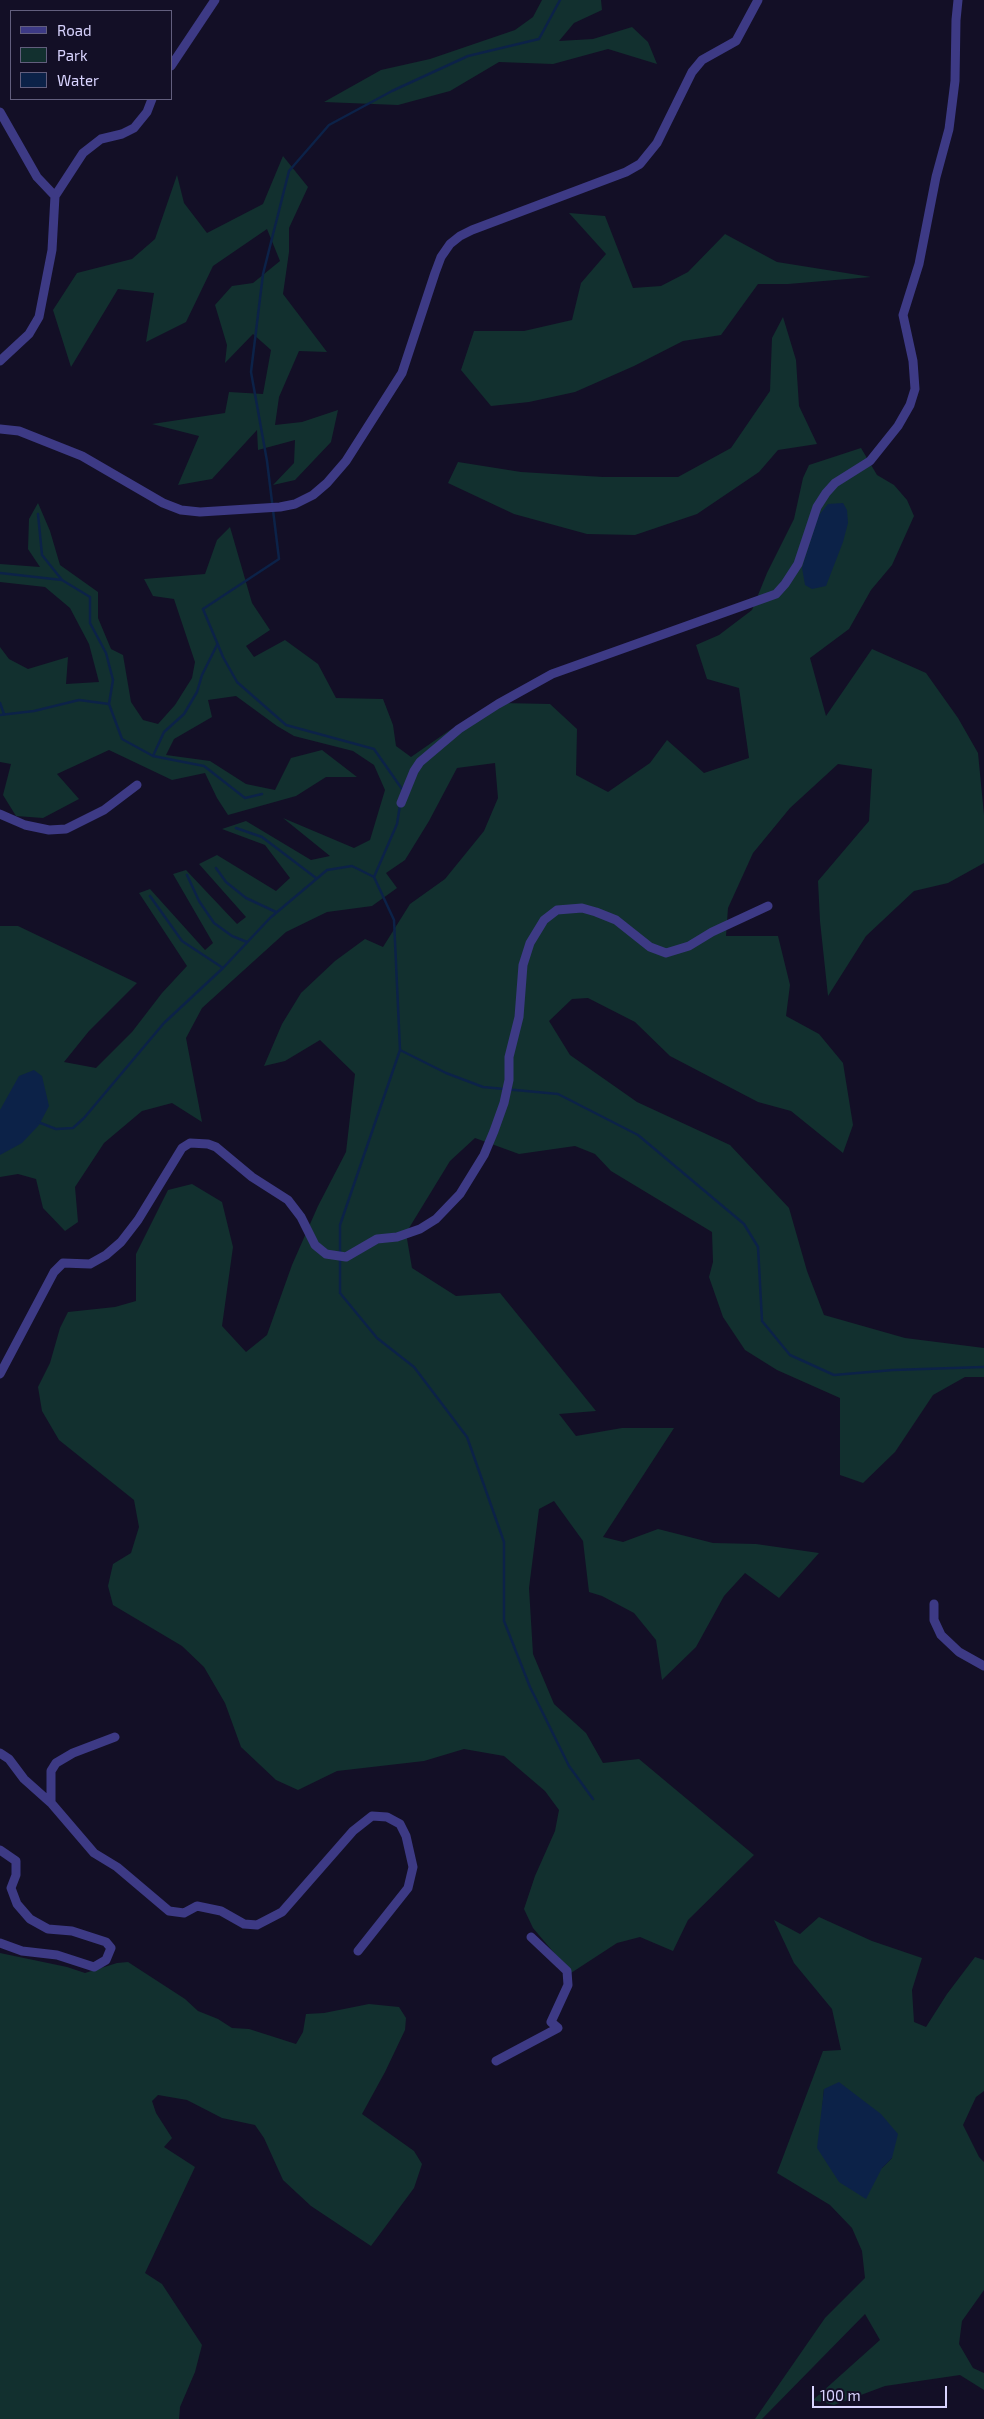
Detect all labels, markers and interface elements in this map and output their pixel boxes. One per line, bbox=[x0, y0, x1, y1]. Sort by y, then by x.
legend bbox=[10, 10, 172, 100]
text: Road bbox=[57, 21, 92, 39]
text: Park bbox=[57, 46, 88, 64]
text: Water bbox=[57, 71, 99, 89]
scale bar bbox=[814, 2376, 949, 2408]
text: 100 m bbox=[820, 2386, 861, 2404]

